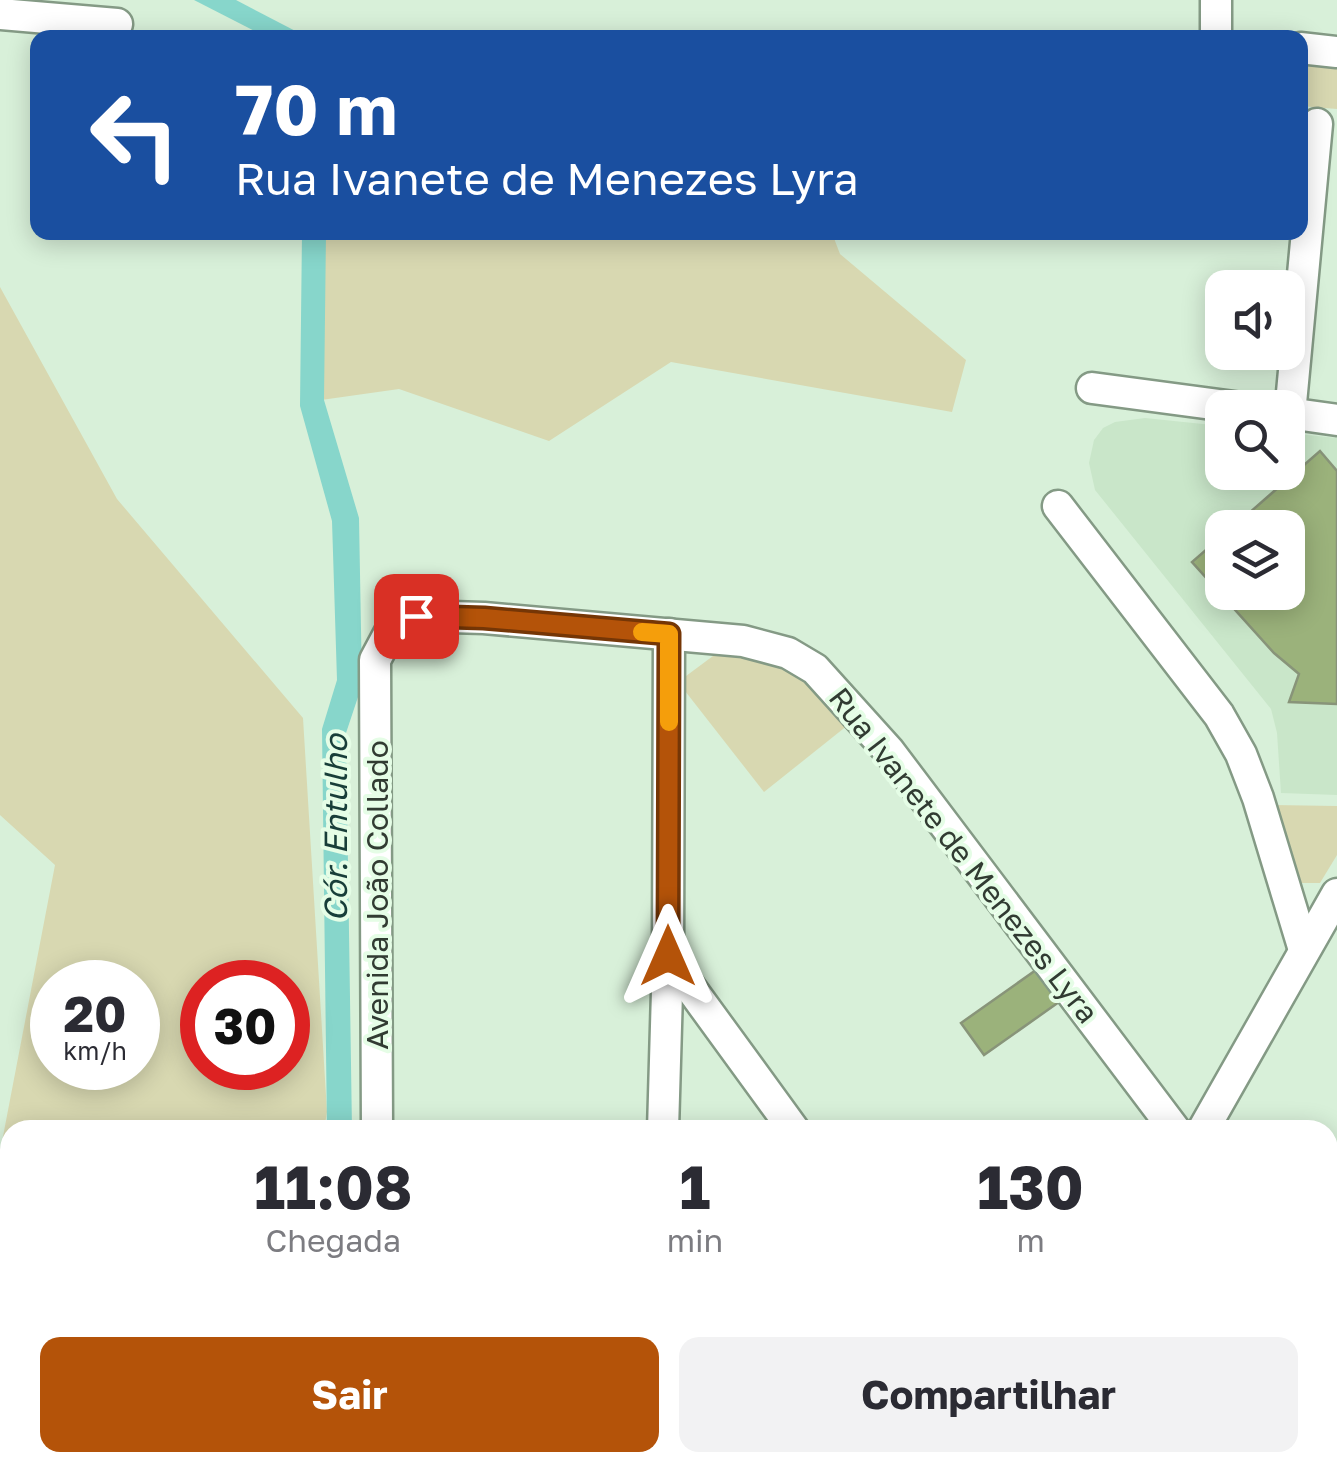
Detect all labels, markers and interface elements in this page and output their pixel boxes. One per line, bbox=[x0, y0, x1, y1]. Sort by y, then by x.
text: 70 m bbox=[235, 66, 397, 150]
icon: left bbox=[70, 70, 200, 200]
text: Rua Ivanete de Menezes Lyra bbox=[235, 151, 859, 205]
map controls bbox=[1205, 270, 1305, 610]
button: sound bbox=[1205, 270, 1305, 370]
button: search bbox=[1205, 390, 1305, 490]
button: layers bbox=[1205, 510, 1305, 610]
pin bbox=[374, 574, 459, 659]
icon: arrive bbox=[389, 589, 444, 644]
street label: Rua Ivanete de Menezes Lyra bbox=[822, 680, 1106, 1030]
water label: Cór. Entulho bbox=[316, 733, 354, 922]
street label: Avenida João Collado bbox=[359, 740, 395, 1050]
position arrow bbox=[616, 904, 720, 1008]
speed limit sign: 30 bbox=[180, 960, 310, 1090]
text: 20 bbox=[63, 983, 126, 1043]
text: km/h bbox=[63, 1035, 127, 1066]
text: 11:08 bbox=[254, 1150, 413, 1222]
text: 1 bbox=[679, 1150, 710, 1222]
text: 130 bbox=[977, 1150, 1084, 1222]
text: Chegada bbox=[266, 1221, 401, 1259]
text: min bbox=[667, 1221, 723, 1259]
text: m bbox=[1016, 1221, 1045, 1259]
button: Sair bbox=[40, 1337, 659, 1452]
button: Compartilhar bbox=[679, 1337, 1298, 1452]

